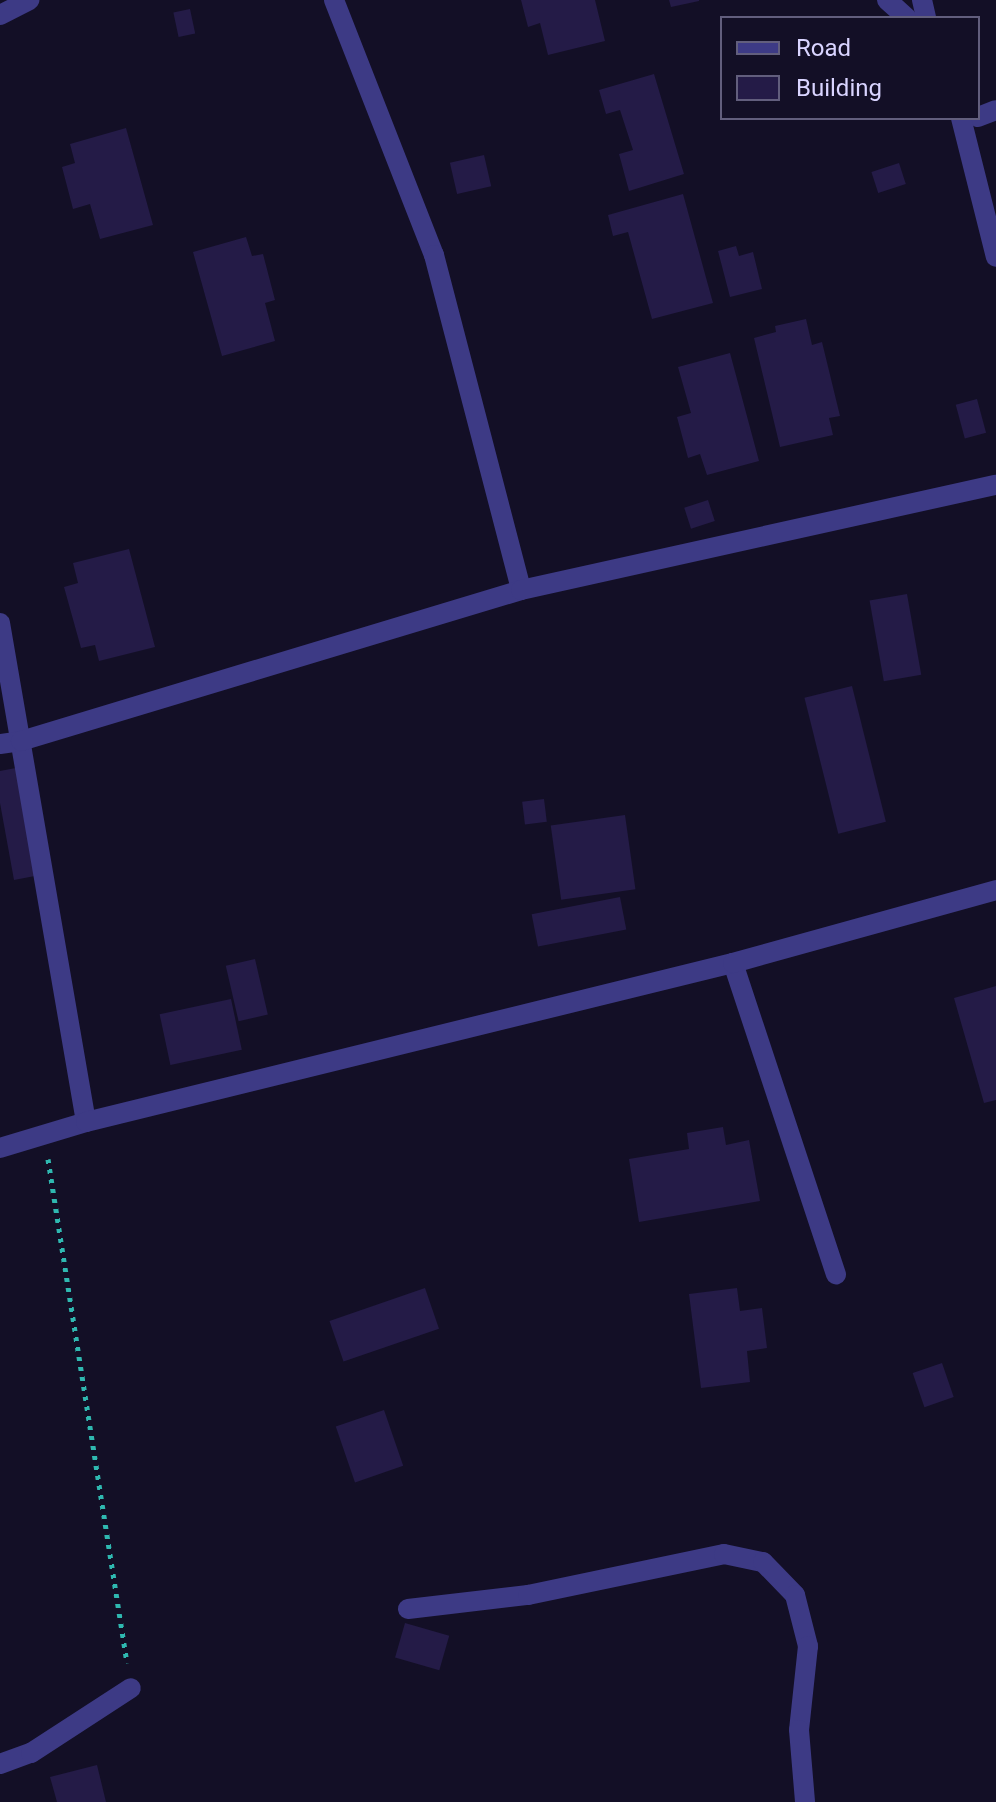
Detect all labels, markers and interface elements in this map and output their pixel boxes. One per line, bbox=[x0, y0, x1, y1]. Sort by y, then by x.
legend bbox=[720, 16, 980, 120]
text: Road bbox=[796, 34, 851, 62]
text: Building bbox=[796, 74, 882, 102]

